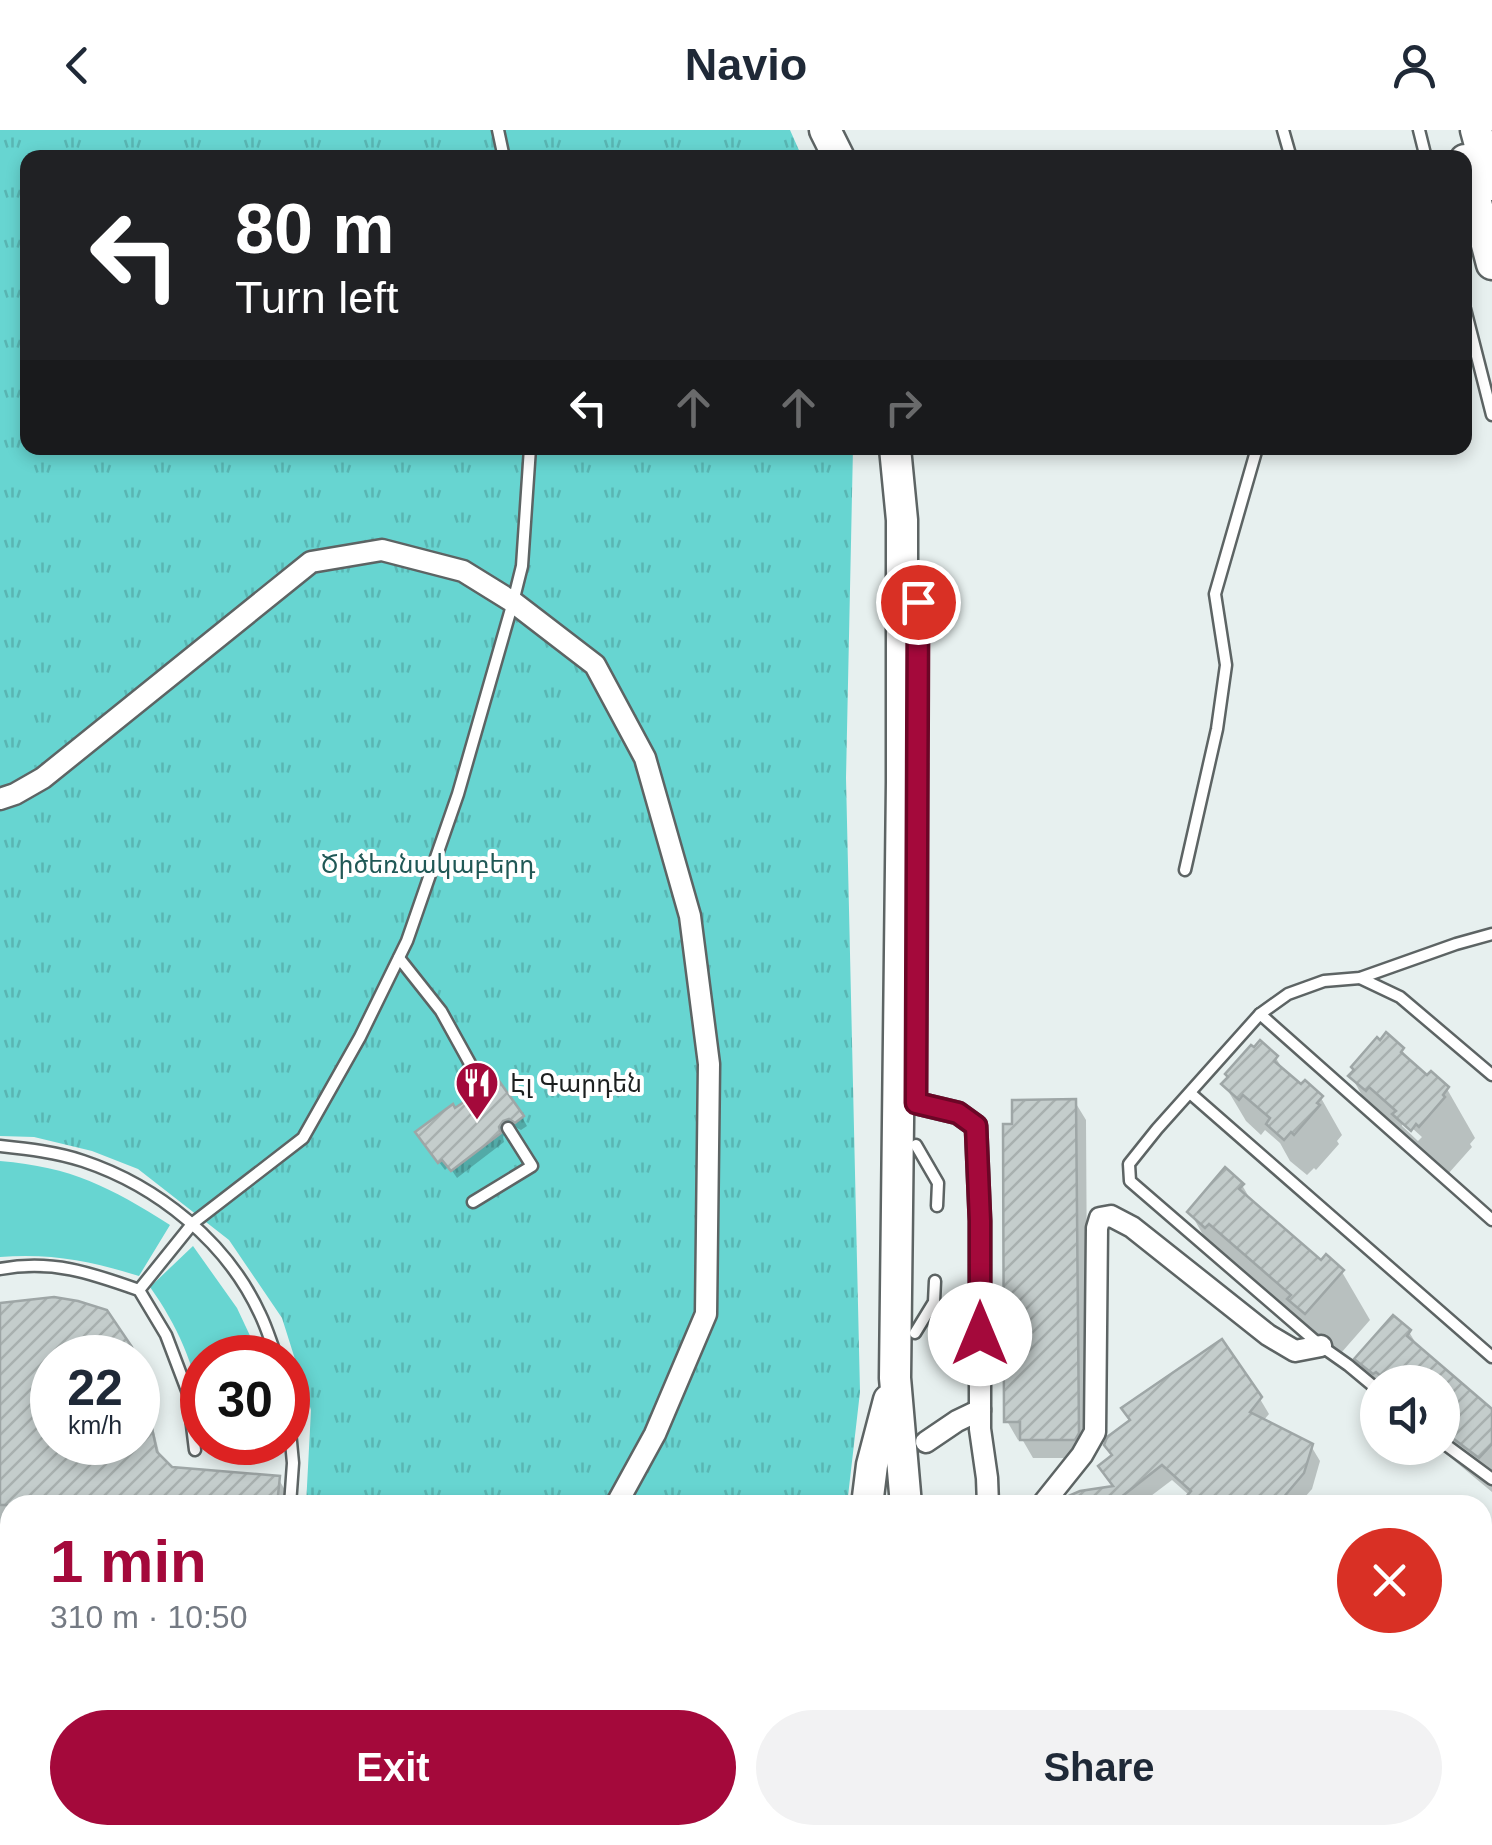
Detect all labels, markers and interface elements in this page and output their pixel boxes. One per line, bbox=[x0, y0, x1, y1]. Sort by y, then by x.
icon: back bbox=[50, 38, 105, 93]
icon: person bbox=[1387, 38, 1442, 93]
text: Navio bbox=[685, 39, 807, 90]
icon: left bbox=[70, 190, 200, 320]
text: 80 m bbox=[235, 190, 395, 268]
text: Turn left bbox=[235, 272, 398, 323]
icon: left bbox=[561, 380, 616, 435]
icon: ahead bbox=[666, 380, 721, 435]
icon: ahead bbox=[771, 380, 826, 435]
icon: right bbox=[876, 380, 931, 435]
pin bbox=[876, 560, 961, 645]
icon: arrive bbox=[891, 575, 946, 630]
park label: Ծիծեռնակաբերդ bbox=[321, 850, 535, 879]
restaurant icon: Էլ Գարդեն bbox=[454, 1060, 500, 1121]
place label: Էլ Գարդեն bbox=[510, 1069, 642, 1098]
position arrow bbox=[928, 1282, 1032, 1386]
speed limit sign: 30 bbox=[180, 1335, 310, 1465]
text: 22 bbox=[67, 1360, 123, 1416]
map controls bbox=[1360, 1365, 1460, 1465]
button: sound bbox=[1360, 1365, 1460, 1465]
text: km/h bbox=[68, 1411, 122, 1439]
text: 1 min bbox=[50, 1528, 207, 1595]
button: close bbox=[1337, 1528, 1442, 1633]
text: 310 m · 10:50 bbox=[50, 1599, 247, 1635]
button: Exit bbox=[50, 1710, 736, 1825]
button: Share bbox=[756, 1710, 1442, 1825]

